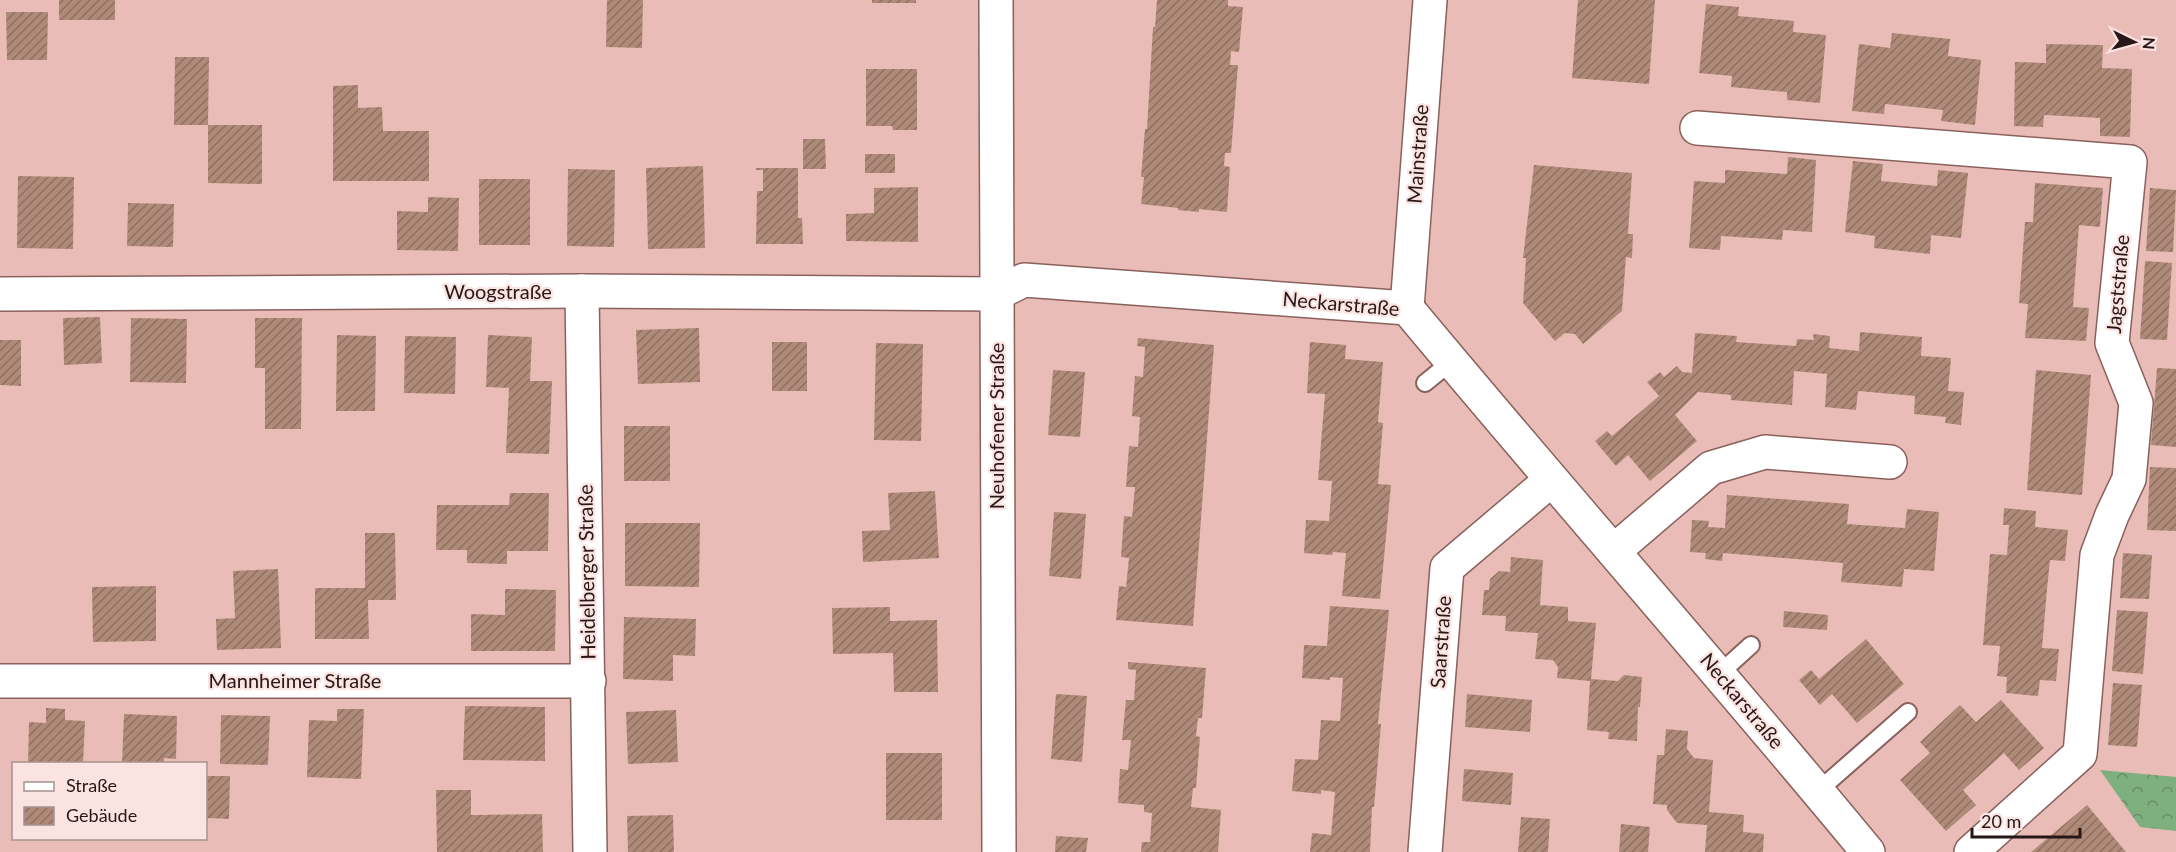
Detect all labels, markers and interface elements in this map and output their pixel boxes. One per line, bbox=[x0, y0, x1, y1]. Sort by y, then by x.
north arrow bbox=[2104, 12, 2164, 72]
text: N bbox=[2139, 36, 2159, 50]
street label: Mainstraße bbox=[1402, 104, 1432, 204]
street label: Jagststraße bbox=[2101, 233, 2133, 334]
street label: Woogstraße bbox=[444, 279, 552, 303]
street label: Neckarstraße bbox=[1282, 286, 1401, 320]
street label: Neuhofener Straße bbox=[984, 343, 1008, 509]
street label: Heidelberger Straße bbox=[572, 484, 600, 660]
street label: Saarstraße bbox=[1425, 595, 1455, 689]
street label: Neckarstraße bbox=[1696, 648, 1790, 753]
street label: Mannheimer Straße bbox=[209, 668, 381, 692]
legend bbox=[12, 762, 207, 840]
text: Straße bbox=[66, 774, 117, 796]
scale bar bbox=[1972, 801, 2080, 839]
text: Gebäude bbox=[66, 804, 137, 826]
text: 20 m bbox=[1981, 810, 2021, 832]

